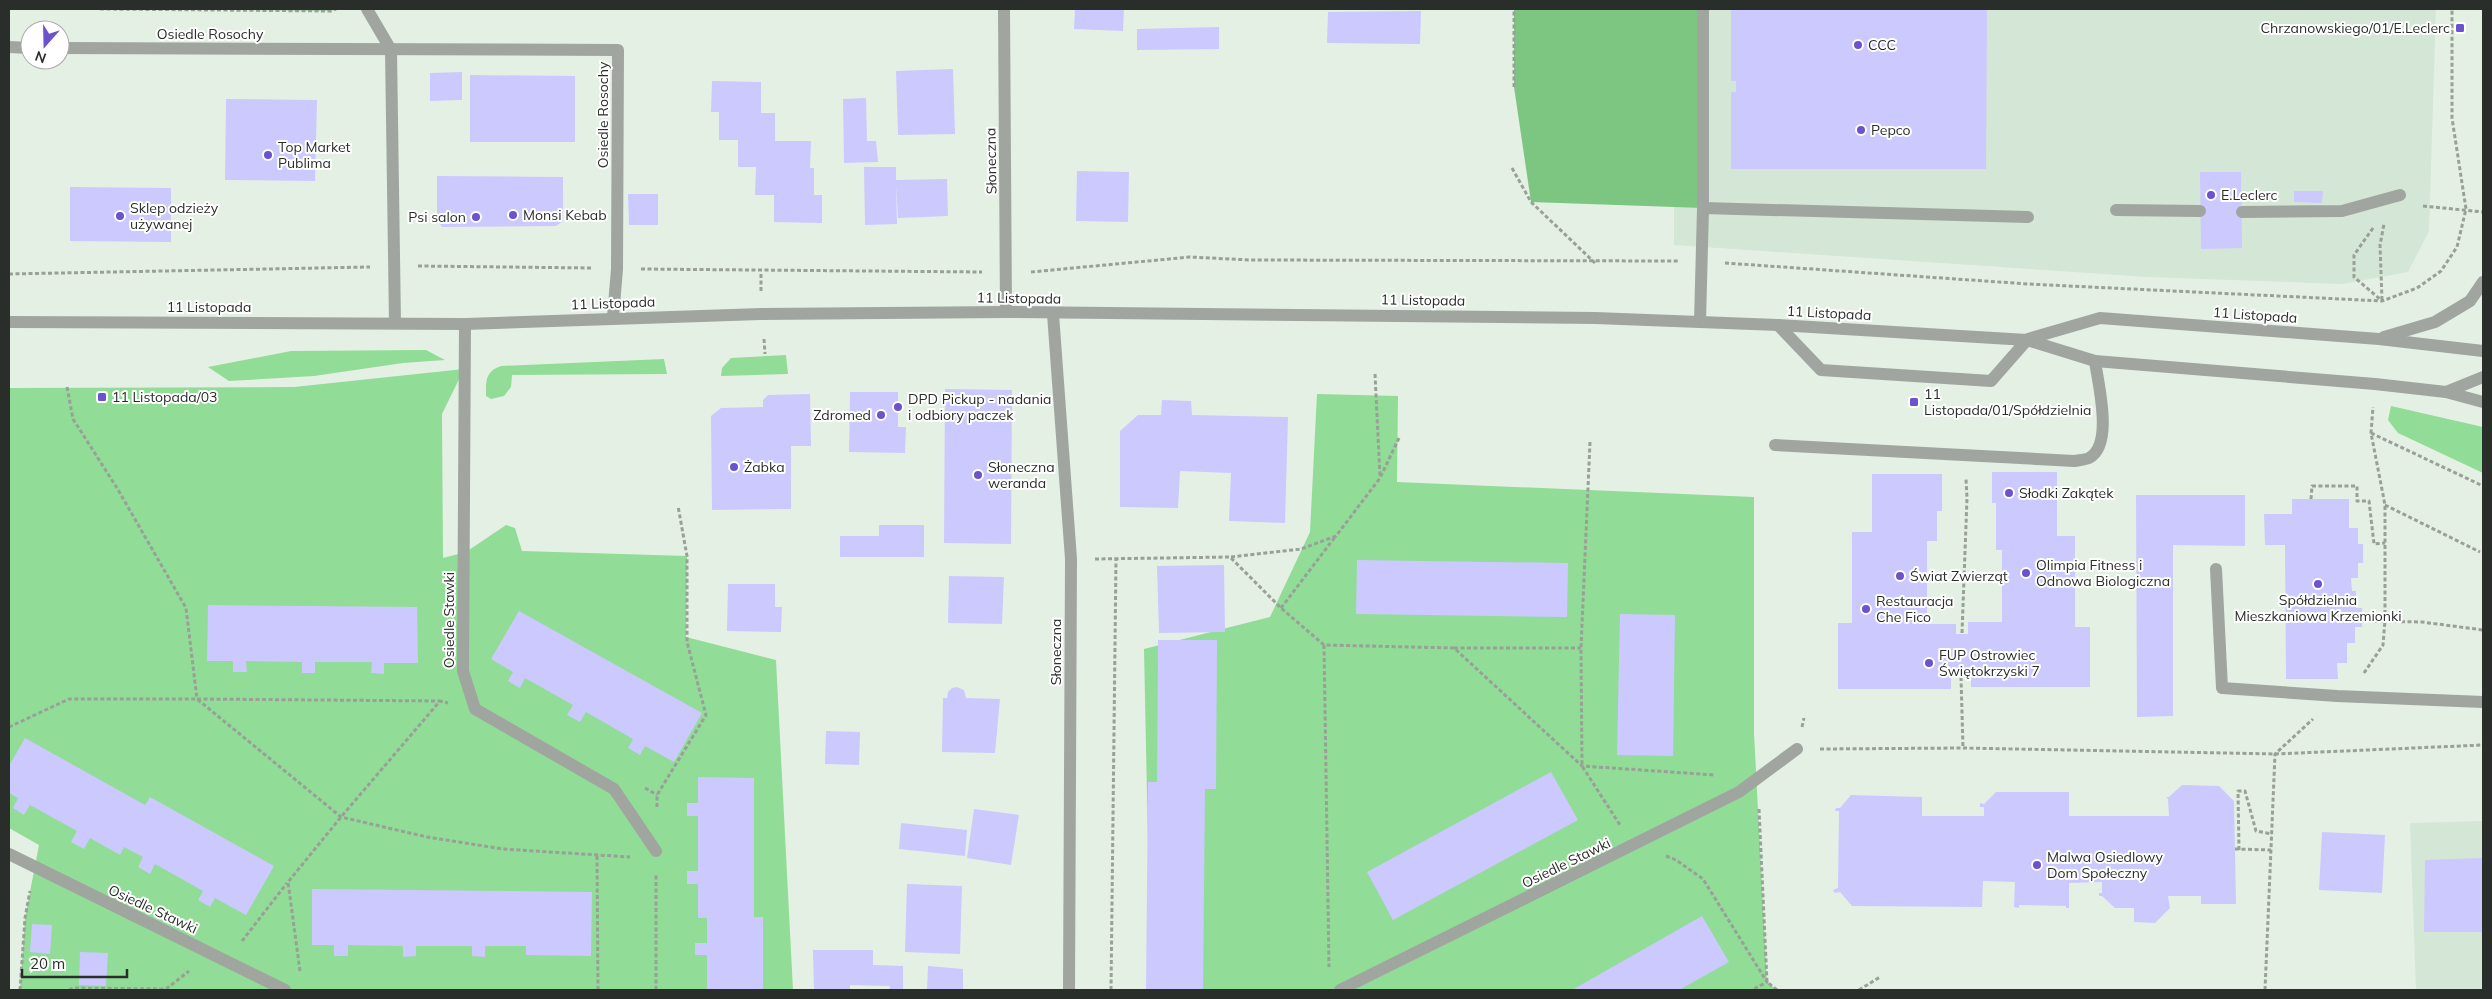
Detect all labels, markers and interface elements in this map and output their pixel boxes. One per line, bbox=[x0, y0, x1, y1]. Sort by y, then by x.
place label: Chrzanowskiego/01/E.Leclerc bbox=[2261, 19, 2450, 37]
north arrow bbox=[20, 20, 70, 70]
marker: Chrzanowskiego/01/E.Leclerc bbox=[2454, 22, 2466, 34]
street label: Osiedle Rosochy bbox=[157, 25, 264, 43]
place label: CCC bbox=[1868, 36, 1896, 54]
marker: CCC bbox=[1852, 39, 1864, 51]
text: N bbox=[33, 47, 49, 67]
street label: Osiedle Rosochy bbox=[594, 61, 612, 168]
place label: Pepco bbox=[1871, 121, 1911, 139]
marker: Pepco bbox=[1855, 124, 1867, 136]
street label: Słoneczna bbox=[981, 128, 1001, 194]
place label: Top Market Publima bbox=[278, 138, 351, 172]
marker: Top Market Publima bbox=[262, 149, 274, 161]
place label: E.Leclerc bbox=[2221, 186, 2278, 204]
marker: E.Leclerc bbox=[2205, 189, 2217, 201]
place label: Sklep odzieży używanej bbox=[130, 199, 219, 233]
place label: Monsi Kebab bbox=[523, 206, 607, 224]
place label: Psi salon bbox=[408, 208, 466, 226]
marker: Monsi Kebab bbox=[507, 209, 519, 221]
marker: Sklep odzieży używanej bbox=[114, 210, 126, 222]
marker: Psi salon bbox=[470, 211, 482, 223]
street label: 11 Listopada bbox=[976, 288, 1062, 308]
street label: 11 Listopada bbox=[1380, 290, 1466, 310]
street label: 11 Listopada bbox=[570, 293, 656, 313]
street label: 11 Listopada bbox=[167, 298, 251, 316]
street label: 11 Listopada bbox=[1786, 302, 1872, 324]
street label: 11 Listopada bbox=[2212, 303, 2298, 327]
place label: 11 Listopada/01/Spółdzielnia bbox=[1924, 385, 2091, 419]
place label: 11 Listopada/03 bbox=[112, 388, 218, 406]
place label: DPD Pickup - nadania i odbiory paczek bbox=[908, 390, 1051, 424]
marker: 11 Listopada/03 bbox=[96, 391, 108, 403]
marker: 11 Listopada/01/Spółdzielnia bbox=[1908, 396, 1920, 408]
marker: DPD Pickup - nadania i odbiory paczek bbox=[892, 401, 904, 413]
place label: Zdromed bbox=[813, 406, 871, 424]
marker: Zdromed bbox=[875, 409, 887, 421]
place label: Żabka bbox=[744, 458, 785, 476]
place label: Słoneczna weranda bbox=[988, 458, 1055, 492]
marker: Żabka bbox=[728, 461, 740, 473]
marker: Słoneczna weranda bbox=[972, 469, 984, 481]
place label: Słodki Zakątek bbox=[2019, 484, 2114, 502]
marker: Słodki Zakątek bbox=[2003, 487, 2015, 499]
place label: Olimpia Fitness i Odnowa Biologiczna bbox=[2036, 556, 2170, 590]
place label: Świat Zwierząt bbox=[1910, 567, 2008, 585]
marker: Olimpia Fitness i Odnowa Biologiczna bbox=[2020, 567, 2032, 579]
marker: Świat Zwierząt bbox=[1894, 570, 1906, 582]
street label: Osiedle Stawki bbox=[440, 572, 458, 668]
marker: Spółdzielnia Mieszkaniowa Krzemionki bbox=[2312, 578, 2324, 590]
place label: Spółdzielnia Mieszkaniowa Krzemionki bbox=[2234, 591, 2402, 625]
place label: Restauracja Che Fico bbox=[1876, 592, 1953, 626]
marker: Restauracja Che Fico bbox=[1860, 603, 1872, 615]
street label: Słoneczna bbox=[1047, 619, 1065, 685]
place label: FUP Ostrowiec Świętokrzyski 7 bbox=[1939, 646, 2040, 680]
marker: FUP Ostrowiec Świętokrzyski 7 bbox=[1923, 657, 1935, 669]
street label: Osiedle Stawki bbox=[1519, 834, 1613, 892]
place label: Malwa Osiedlowy Dom Społeczny bbox=[2047, 848, 2163, 882]
marker: Malwa Osiedlowy Dom Społeczny bbox=[2031, 859, 2043, 871]
street label: Osiedle Stawki bbox=[106, 880, 200, 938]
scale bar bbox=[22, 946, 128, 978]
text: 20 m bbox=[30, 954, 65, 973]

